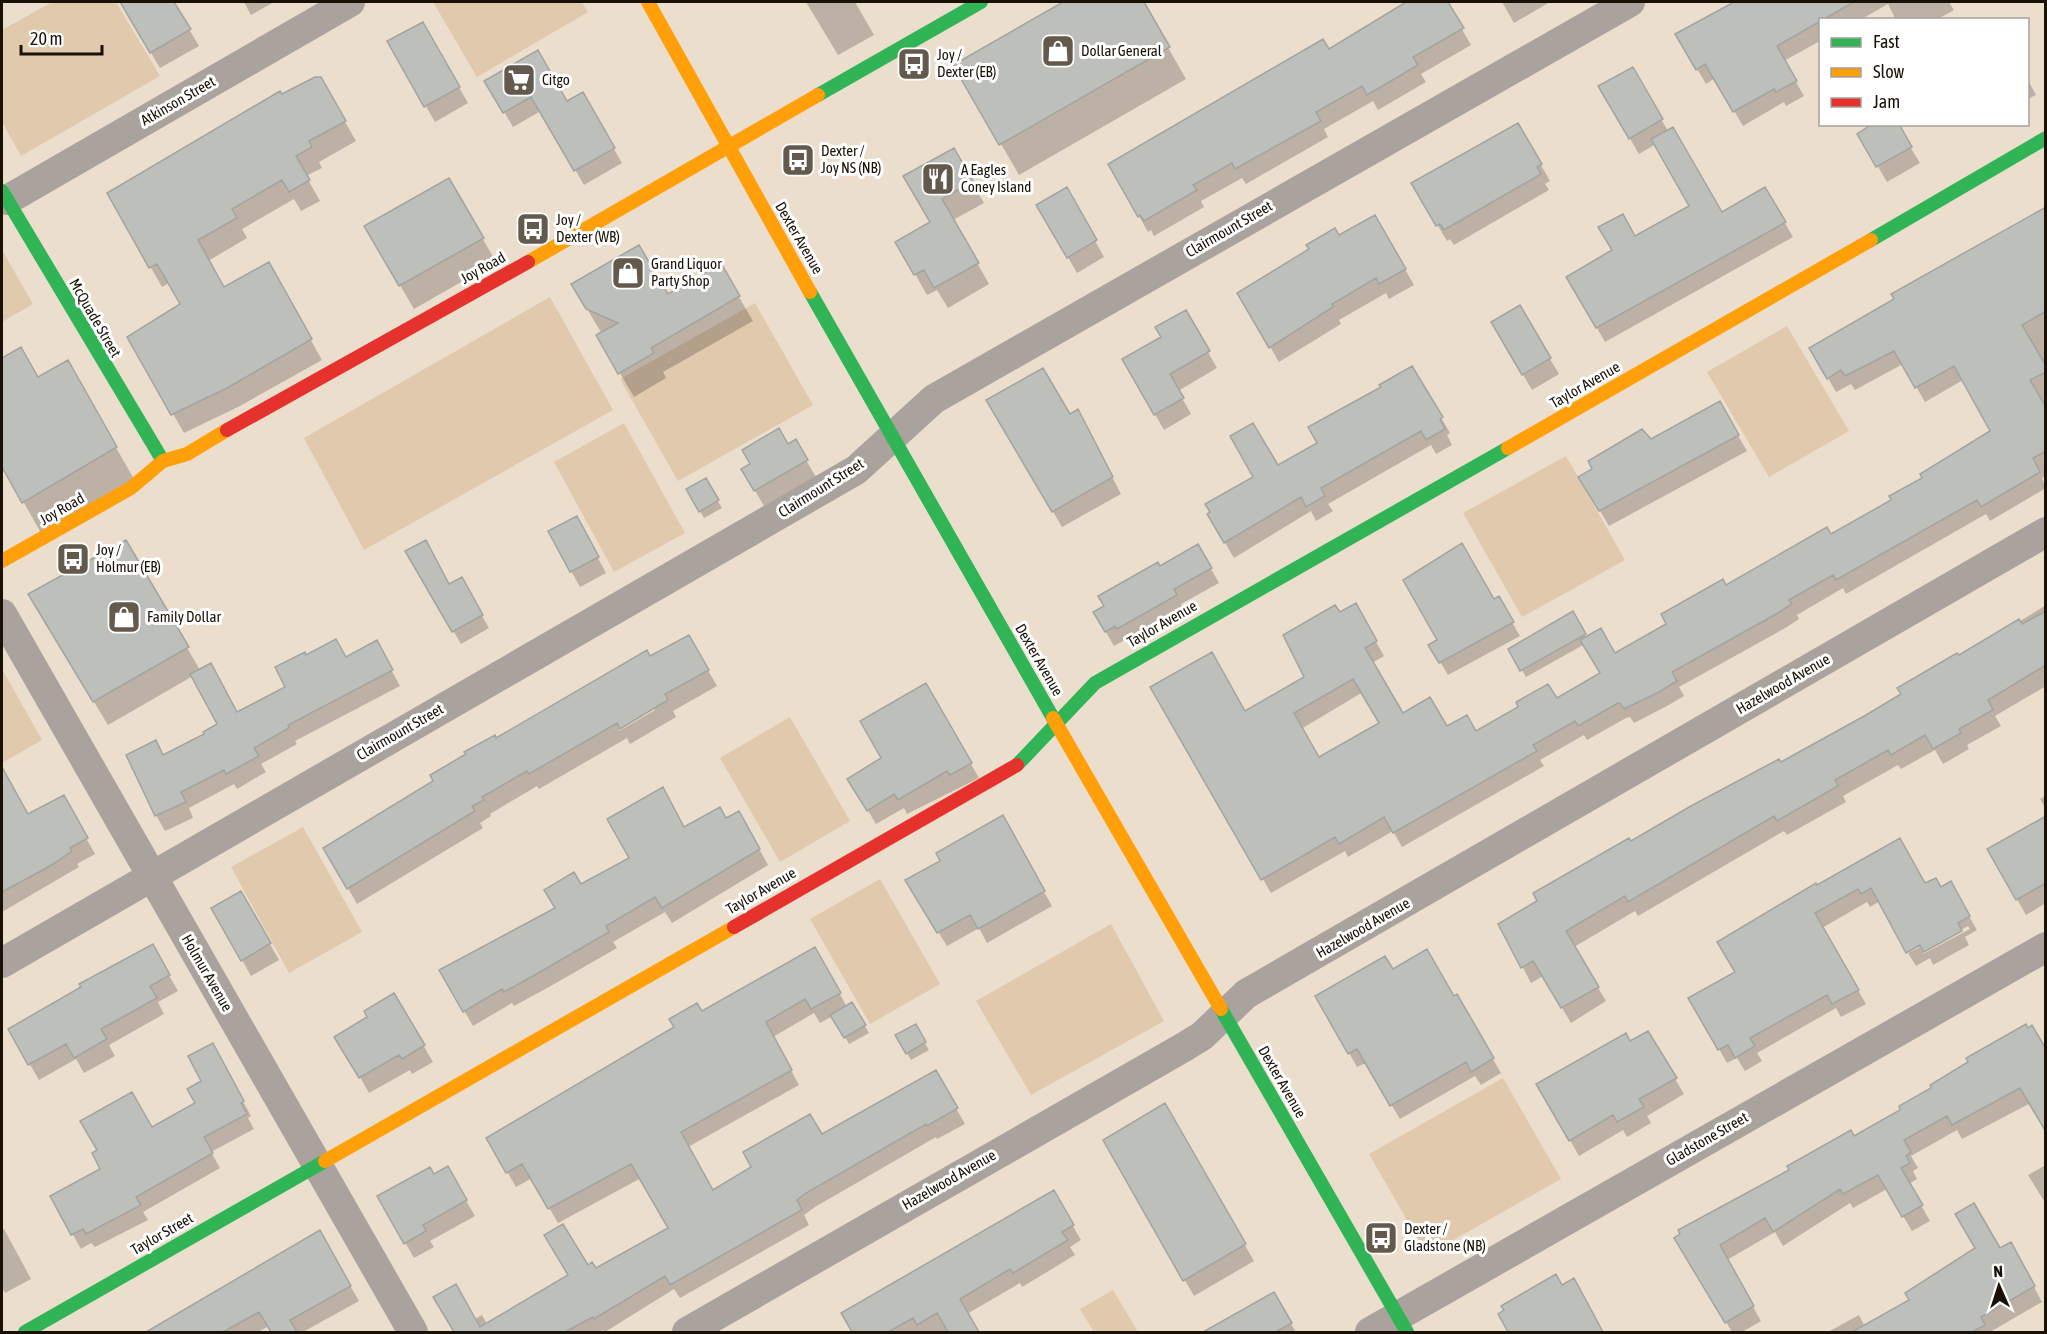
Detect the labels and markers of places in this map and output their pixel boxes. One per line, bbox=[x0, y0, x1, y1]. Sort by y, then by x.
shop icon: Dollar General bbox=[1040, 33, 1076, 69]
place label: Dollar General bbox=[1081, 42, 1162, 59]
bus stop icon: Joy / Dexter (EB) bbox=[896, 46, 932, 82]
place label: Joy / Dexter (EB) bbox=[937, 46, 996, 80]
supermarket icon: Citgo bbox=[501, 62, 537, 98]
place label: Citgo bbox=[542, 71, 570, 88]
bus stop icon: Dexter / Joy NS (NB) bbox=[780, 142, 816, 178]
place label: Dexter / Joy NS (NB) bbox=[821, 142, 881, 176]
restaurant icon: A Eagles Coney Island bbox=[920, 161, 956, 197]
place label: A Eagles Coney Island bbox=[961, 161, 1031, 195]
bus stop icon: Joy / Dexter (WB) bbox=[515, 211, 551, 247]
place label: Joy / Dexter (WB) bbox=[556, 211, 620, 245]
shop icon: Grand Liquor Party Shop bbox=[610, 255, 646, 291]
place label: Grand Liquor Party Shop bbox=[651, 255, 722, 289]
bus stop icon: Joy / Holmur (EB) bbox=[55, 541, 91, 577]
place label: Joy / Holmur (EB) bbox=[96, 541, 161, 575]
shop icon: Family Dollar bbox=[106, 599, 142, 635]
place label: Family Dollar bbox=[147, 608, 221, 625]
bus stop icon: Dexter / Gladstone (NB) bbox=[1363, 1220, 1399, 1256]
place label: Dexter / Gladstone (NB) bbox=[1404, 1220, 1486, 1254]

